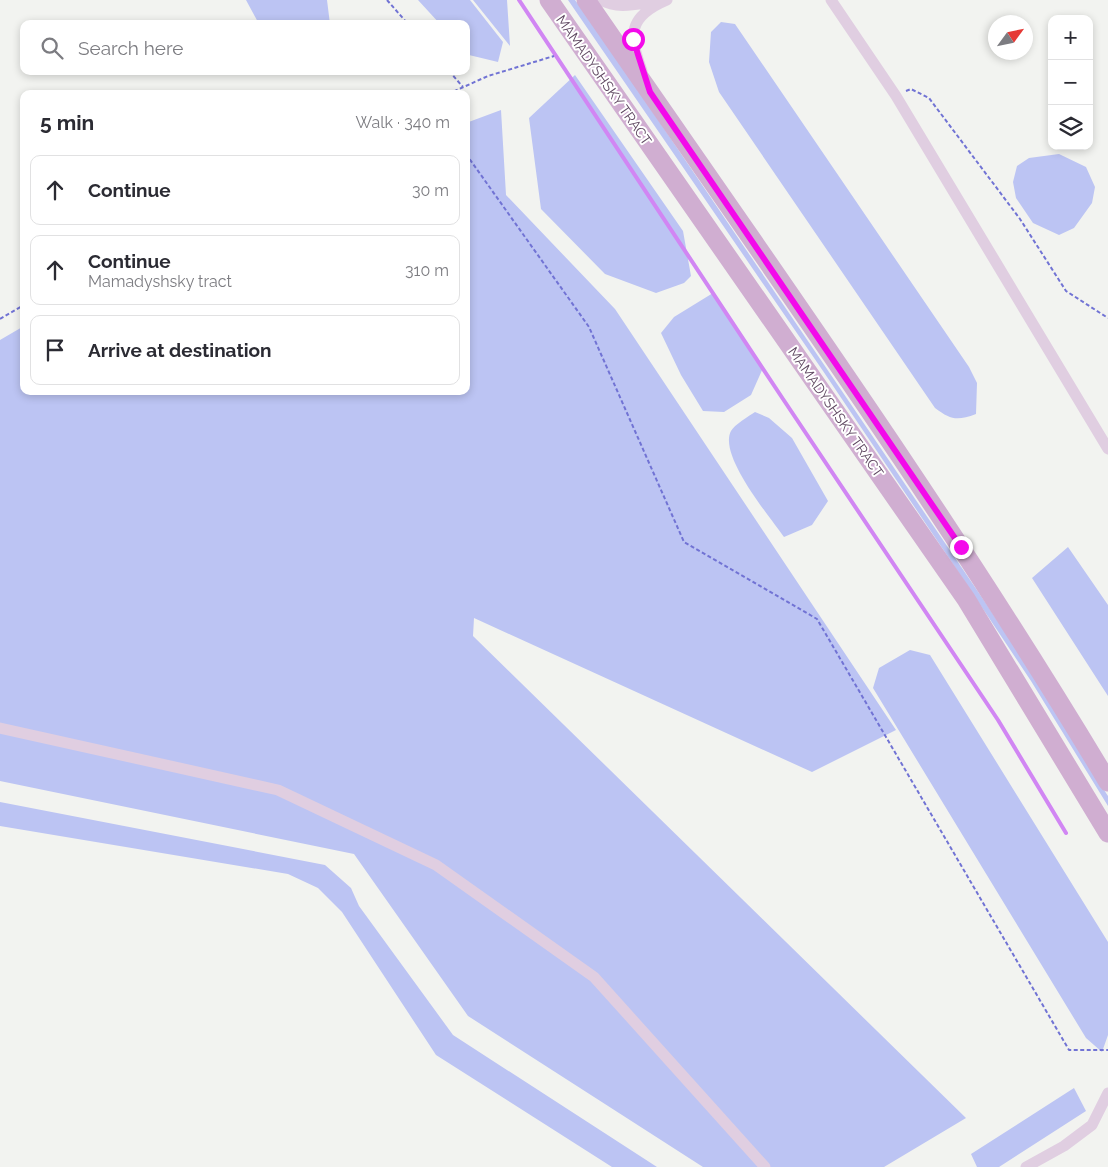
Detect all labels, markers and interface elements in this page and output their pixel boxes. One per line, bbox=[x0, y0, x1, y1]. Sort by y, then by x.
street label: MAMADYSHSKY TRACT bbox=[553, 12, 655, 148]
north arrow bbox=[988, 15, 1033, 60]
map controls bbox=[1048, 15, 1093, 150]
button: + bbox=[1048, 15, 1093, 60]
search box bbox=[20, 20, 470, 75]
route start bbox=[622, 28, 645, 51]
icon: search bbox=[38, 34, 66, 62]
text: Search here bbox=[78, 37, 184, 59]
button: − bbox=[1048, 60, 1093, 105]
button: layers bbox=[1048, 105, 1093, 150]
text: 5 min bbox=[40, 110, 94, 135]
text: Walk · 340 m bbox=[356, 113, 450, 132]
icon: ahead bbox=[41, 176, 69, 204]
text: Continue bbox=[88, 179, 171, 201]
text: 30 m bbox=[412, 181, 449, 200]
text: Continue bbox=[88, 250, 171, 272]
icon: ahead bbox=[41, 256, 69, 284]
text: 310 m bbox=[405, 261, 449, 280]
text: Mamadyshsky tract bbox=[88, 272, 232, 291]
icon: arrive bbox=[41, 336, 69, 364]
text: Arrive at destination bbox=[88, 339, 272, 361]
street label: MAMADYSHSKY TRACT bbox=[785, 344, 887, 480]
route end bbox=[950, 536, 973, 559]

